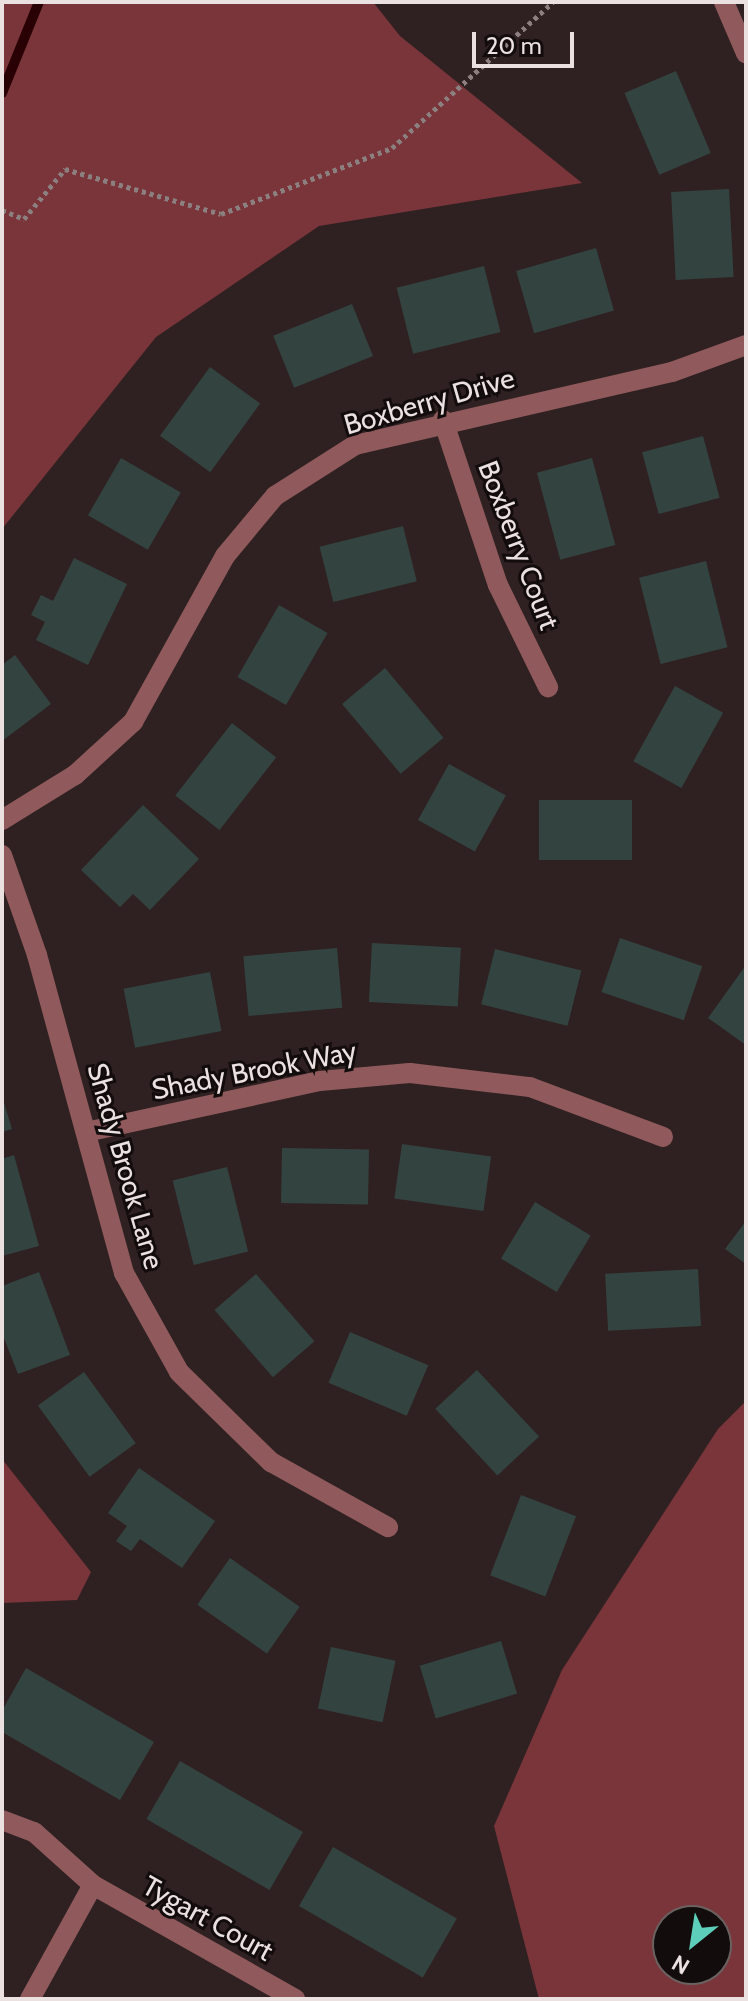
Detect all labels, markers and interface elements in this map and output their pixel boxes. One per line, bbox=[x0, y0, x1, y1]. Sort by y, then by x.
scale bar bbox=[476, 16, 578, 66]
text: 20 m bbox=[486, 31, 542, 60]
street label: Boxberry Drive bbox=[340, 361, 518, 441]
street label: Boxberry Court bbox=[471, 456, 567, 634]
street label: Shady Brook Way bbox=[149, 1034, 359, 1106]
street label: Shady Brook Lane bbox=[81, 1059, 171, 1273]
street label: Tygart Court bbox=[137, 1868, 279, 1968]
north arrow bbox=[652, 1905, 732, 1985]
text: N bbox=[667, 1949, 694, 1980]

